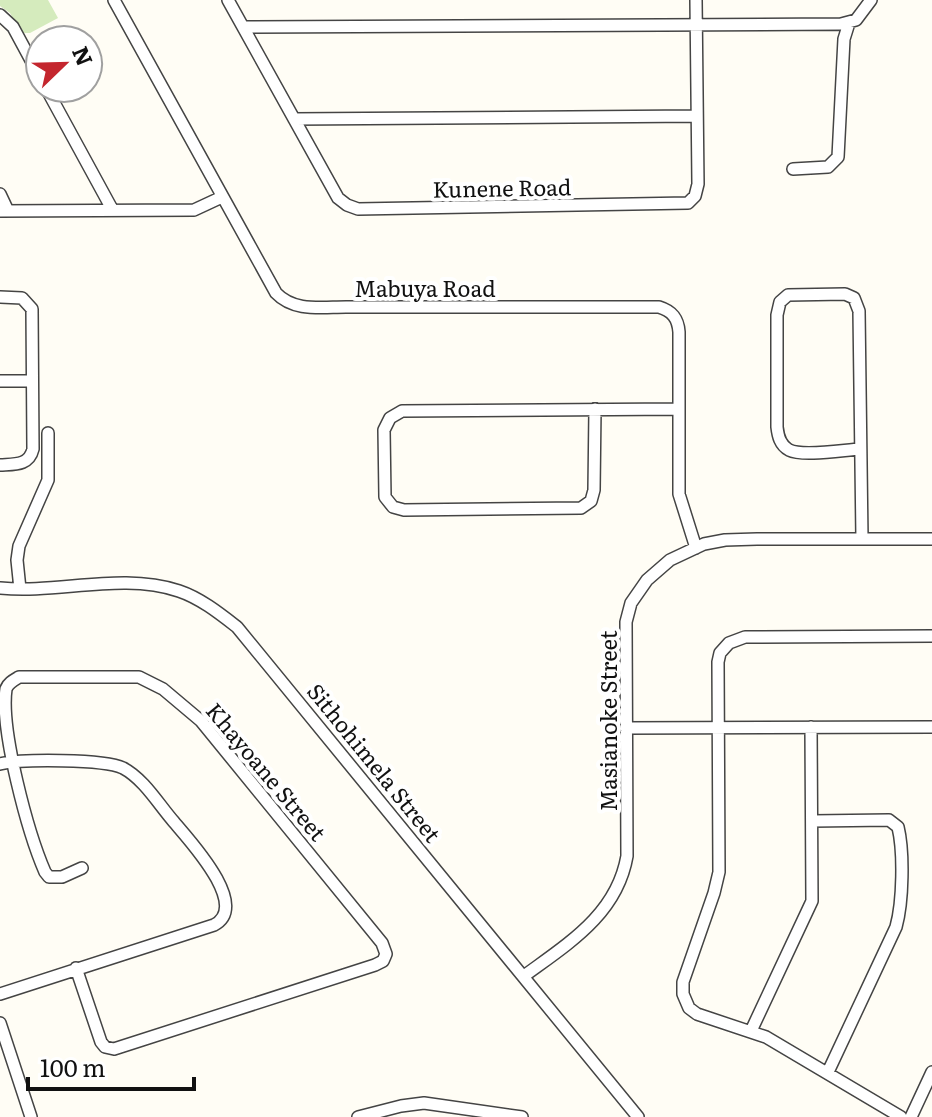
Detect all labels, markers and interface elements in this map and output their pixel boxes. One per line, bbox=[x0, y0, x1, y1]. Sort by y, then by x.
north arrow bbox=[24, 24, 104, 104]
text: N bbox=[65, 41, 103, 71]
street label: Kunene Road bbox=[432, 169, 572, 205]
street label: Mabuya Road bbox=[354, 271, 496, 304]
street label: Masianoke Street bbox=[591, 630, 624, 812]
street label: Sithohimela Street bbox=[300, 675, 450, 849]
street label: Khayoane Street bbox=[199, 695, 335, 847]
scale bar bbox=[28, 1041, 194, 1091]
text: 100 m bbox=[40, 1049, 106, 1084]

